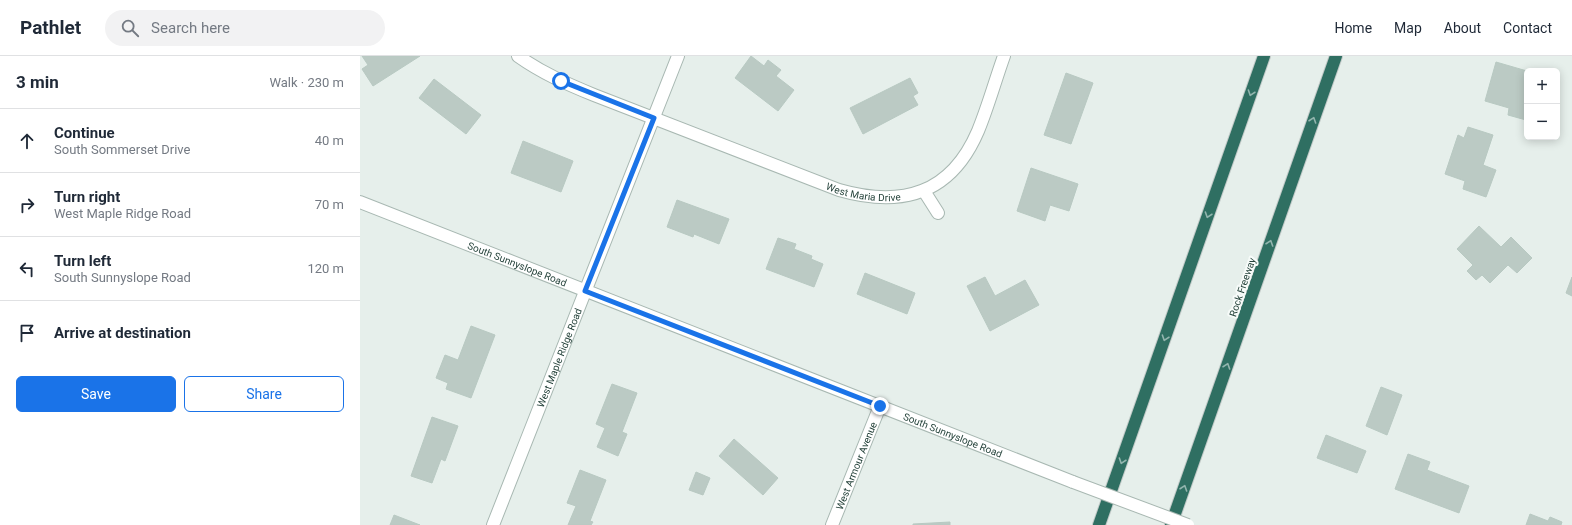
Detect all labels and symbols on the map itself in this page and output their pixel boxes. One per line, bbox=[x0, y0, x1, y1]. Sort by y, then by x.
route start bbox=[552, 72, 570, 90]
one-way arrow bbox=[1248, 89, 1256, 96]
one-way arrow bbox=[1309, 117, 1317, 124]
street label: West Maria Drive bbox=[825, 181, 901, 203]
one-way arrow bbox=[1205, 212, 1213, 219]
street label: South Sunnyslope Road bbox=[466, 240, 568, 289]
one-way arrow bbox=[1265, 240, 1274, 247]
street label: Rock Freeway bbox=[1227, 256, 1258, 318]
street label: West Maple Ridge Road bbox=[535, 307, 584, 409]
one-way arrow bbox=[1162, 334, 1170, 341]
one-way arrow bbox=[1222, 362, 1231, 369]
route end bbox=[871, 397, 889, 415]
street label: South Sunnyslope Road bbox=[902, 411, 1004, 460]
street label: West Armour Avenue bbox=[834, 420, 879, 511]
one-way arrow bbox=[1118, 457, 1127, 464]
one-way arrow bbox=[1179, 485, 1188, 492]

